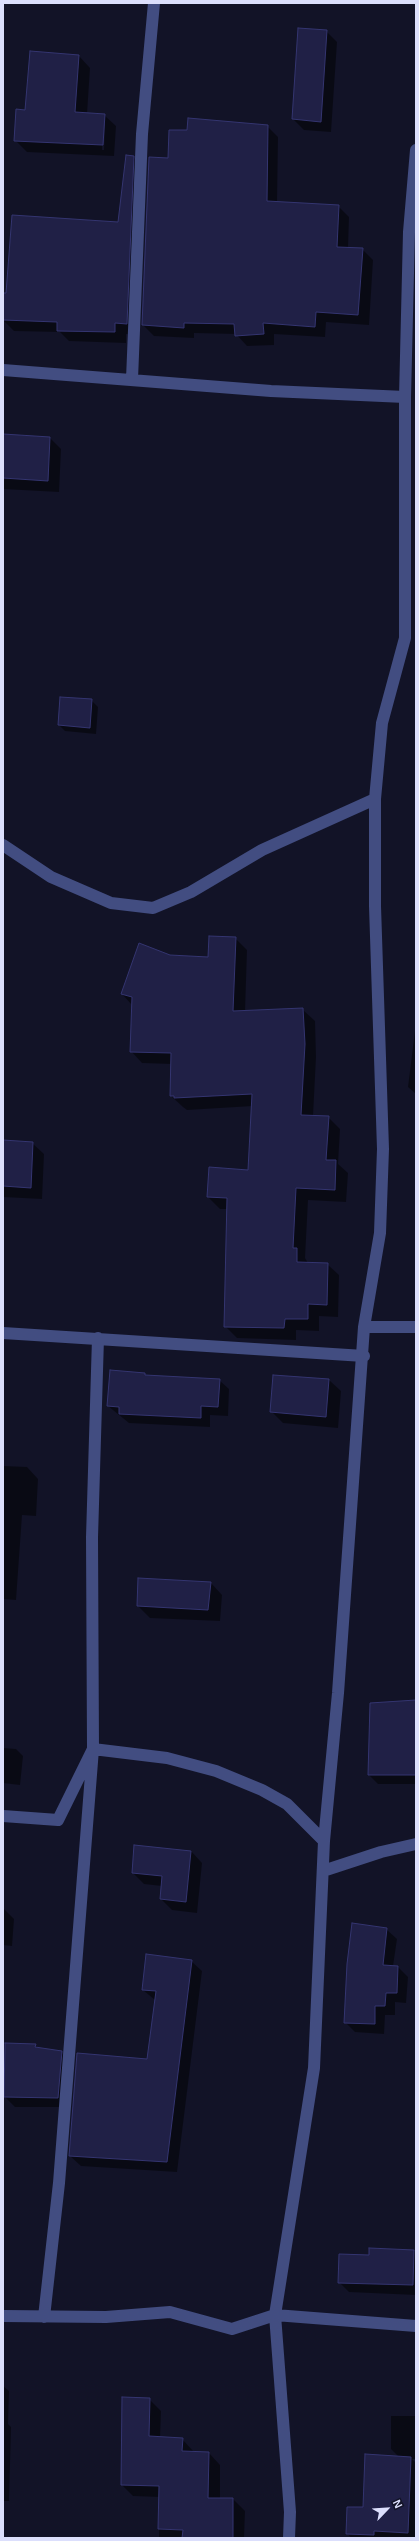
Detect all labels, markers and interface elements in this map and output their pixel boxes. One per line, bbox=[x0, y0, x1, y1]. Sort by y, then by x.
north arrow bbox=[367, 2489, 407, 2529]
text: N bbox=[391, 2498, 405, 2510]

